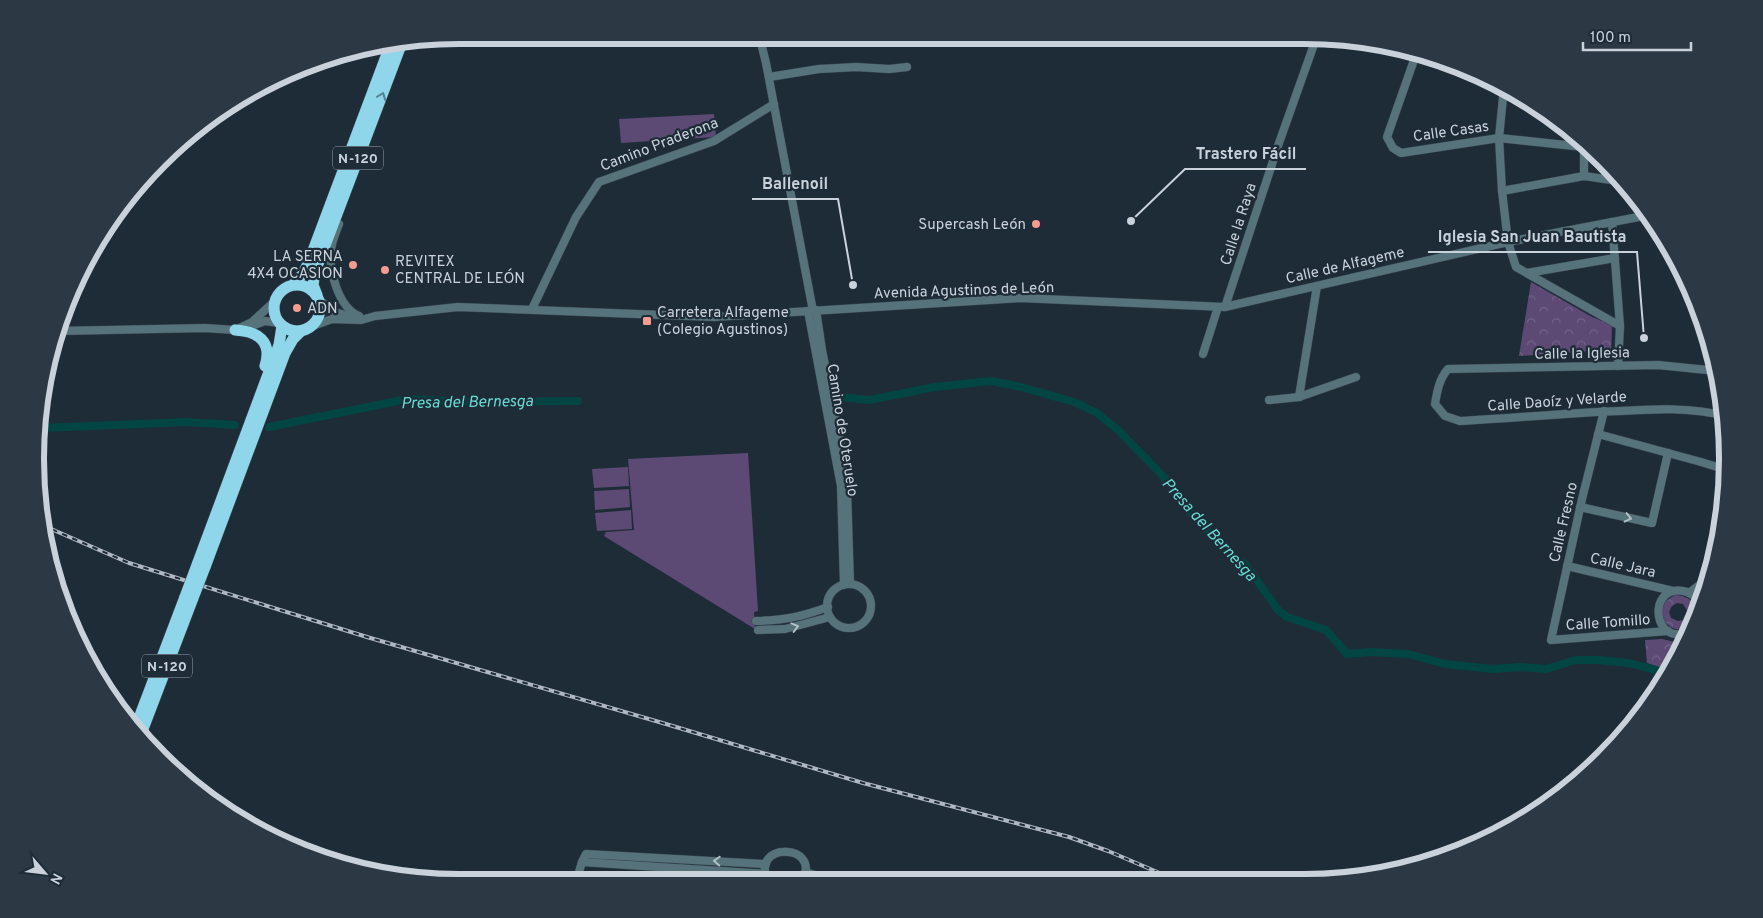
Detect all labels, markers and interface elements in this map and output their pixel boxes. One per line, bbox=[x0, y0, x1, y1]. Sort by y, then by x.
scale bar bbox=[1583, 20, 1690, 52]
text: 100 m bbox=[1590, 29, 1631, 48]
one-way arrow bbox=[376, 92, 386, 101]
street label: Camino Praderona bbox=[598, 114, 721, 177]
street label: Calle Casas bbox=[1412, 118, 1490, 147]
callout: Trastero Fácil bbox=[1185, 138, 1306, 169]
text: Trastero Fácil bbox=[1196, 145, 1296, 165]
road number: N-120 bbox=[333, 146, 383, 170]
callout: Ballenoil bbox=[752, 168, 838, 199]
text: Ballenoil bbox=[762, 175, 828, 195]
street label: Calle la Raya bbox=[1217, 181, 1262, 268]
place label: Supercash León bbox=[918, 216, 1026, 235]
marker: Supercash León bbox=[1030, 218, 1042, 230]
callout: Iglesia San Juan Bautista bbox=[1428, 221, 1637, 252]
text: Iglesia San Juan Bautista bbox=[1438, 228, 1626, 248]
street label: Calle de Alfageme bbox=[1284, 244, 1407, 289]
place label: LA SERNA 4X4 OCASION bbox=[247, 248, 343, 284]
place label: REVITEX CENTRAL DE LEÓN bbox=[395, 253, 525, 289]
marker: LA SERNA 4X4 OCASION bbox=[347, 259, 359, 271]
marker: REVITEX CENTRAL DE LEÓN bbox=[379, 264, 391, 276]
street label: Avenida Agustinos de León bbox=[873, 279, 1055, 304]
place label: ADN bbox=[307, 300, 338, 319]
marker: ADN bbox=[291, 302, 303, 314]
place label: Carretera Alfageme (Colegio Agustinos) bbox=[657, 304, 789, 340]
marker: Carretera Alfageme (Colegio Agustinos) bbox=[641, 315, 653, 327]
street label: Calle la Iglesia bbox=[1534, 344, 1630, 365]
street label: Camino de Oteruelo bbox=[822, 363, 861, 498]
street label: Calle Daoíz y Velarde bbox=[1487, 388, 1627, 417]
water label: Presa del Bernesga bbox=[401, 392, 534, 414]
water label: Presa del Bernesga bbox=[1157, 474, 1261, 587]
street label: Calle Fresno bbox=[1546, 480, 1583, 564]
one-way arrow bbox=[1623, 512, 1632, 522]
street label: Calle Jara bbox=[1588, 550, 1657, 583]
street label: Calle Tomillo bbox=[1565, 611, 1651, 636]
one-way arrow bbox=[790, 622, 799, 633]
road number: N-120 bbox=[142, 654, 192, 678]
north arrow bbox=[20, 848, 70, 898]
one-way arrow bbox=[713, 856, 721, 867]
text: N bbox=[45, 870, 65, 887]

